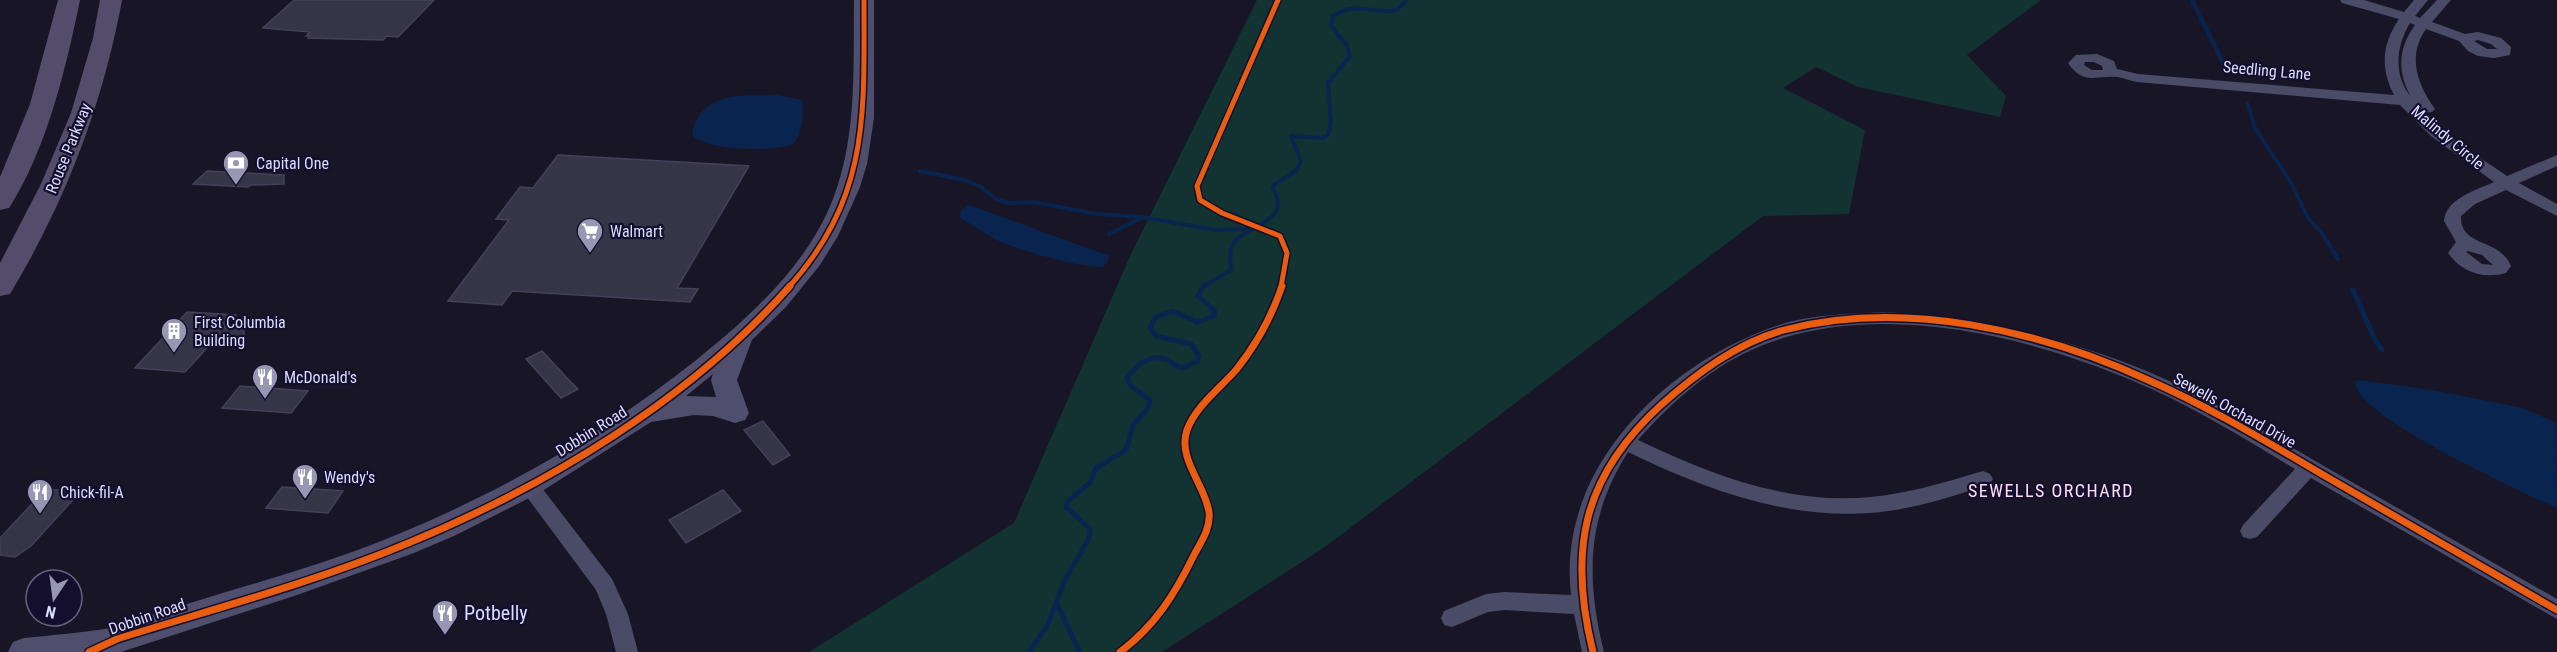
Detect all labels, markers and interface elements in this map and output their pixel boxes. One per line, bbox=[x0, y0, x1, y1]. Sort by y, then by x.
street label: Seedling Lane bbox=[2222, 57, 2312, 84]
street label: Rouse Parkway bbox=[42, 100, 95, 196]
street label: Malindy Circle bbox=[2407, 101, 2488, 173]
bank icon: Capital One bbox=[221, 148, 251, 186]
place label: Capital One bbox=[256, 154, 329, 173]
supermarket icon: Walmart bbox=[575, 216, 605, 254]
place label: Walmart bbox=[610, 222, 663, 241]
place label: First Columbia Building bbox=[194, 313, 286, 350]
building icon: First Columbia Building bbox=[159, 316, 189, 354]
restaurant icon: McDonald's bbox=[250, 362, 280, 400]
place label: McDonald's bbox=[284, 368, 357, 387]
street label: Sewells Orchard Drive bbox=[2170, 369, 2299, 452]
street label: Dobbin Road bbox=[552, 402, 630, 461]
restaurant icon: Wendy's bbox=[290, 462, 320, 500]
place label: Wendy's bbox=[324, 468, 375, 487]
restaurant icon: Chick-fil-A bbox=[25, 477, 55, 515]
district label: SEWELLS ORCHARD bbox=[1968, 480, 2134, 501]
place label: Chick-fil-A bbox=[60, 483, 124, 502]
north arrow bbox=[24, 568, 84, 628]
street label: Dobbin Road bbox=[106, 594, 188, 639]
restaurant icon: Potbelly bbox=[430, 598, 460, 636]
place label: Potbelly bbox=[464, 601, 528, 625]
text: N bbox=[44, 602, 58, 622]

